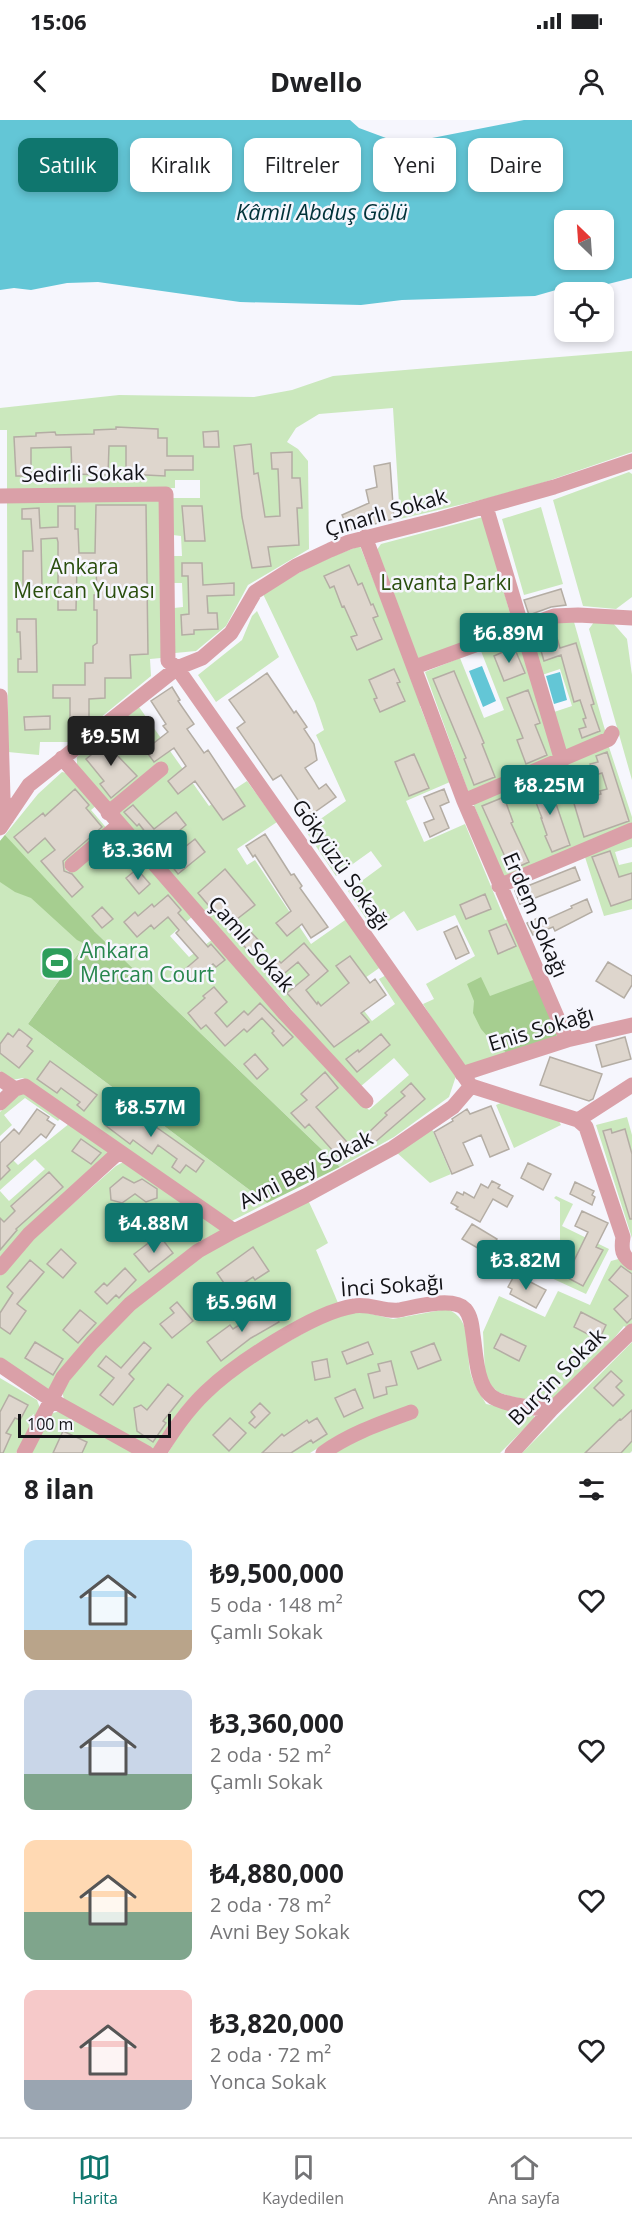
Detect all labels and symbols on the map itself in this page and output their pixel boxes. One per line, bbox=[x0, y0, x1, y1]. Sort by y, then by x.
water label: Kâmil Abduş Gölü bbox=[236, 196, 408, 226]
north arrow bbox=[554, 210, 614, 270]
street label: Sedirli Sokak bbox=[21, 458, 145, 488]
street label: Çınarlı Sokak bbox=[321, 481, 450, 543]
park label: Ankara Mercan Yuvası bbox=[13, 552, 155, 604]
park label: Lavanta Parkı bbox=[380, 568, 512, 596]
pin: ₺6.89M bbox=[460, 613, 558, 664]
pin: ₺9.5M bbox=[69, 716, 153, 767]
pin: ₺8.25M bbox=[501, 765, 599, 816]
street label: Gökyüzü Sokağı bbox=[286, 793, 397, 936]
pin: ₺3.36M bbox=[89, 830, 187, 881]
street label: Erdem Sokağı bbox=[497, 848, 575, 981]
street label: Çamlı Sokak bbox=[202, 890, 301, 997]
place label: Ankara Mercan Court bbox=[80, 936, 214, 988]
sports icon: Ankara Mercan Court bbox=[39, 945, 75, 981]
street label: Enis Sokağı bbox=[485, 999, 597, 1057]
pin: ₺8.57M bbox=[102, 1087, 200, 1138]
street label: Avni Bey Sokak bbox=[234, 1123, 377, 1215]
pin: ₺4.88M bbox=[105, 1203, 203, 1254]
pin: ₺3.82M bbox=[477, 1240, 575, 1291]
street label: İnci Sokağı bbox=[340, 1267, 444, 1303]
pin: ₺5.96M bbox=[193, 1282, 291, 1333]
street label: Burçin Sokak bbox=[502, 1322, 611, 1431]
scale bar bbox=[18, 1411, 171, 1438]

